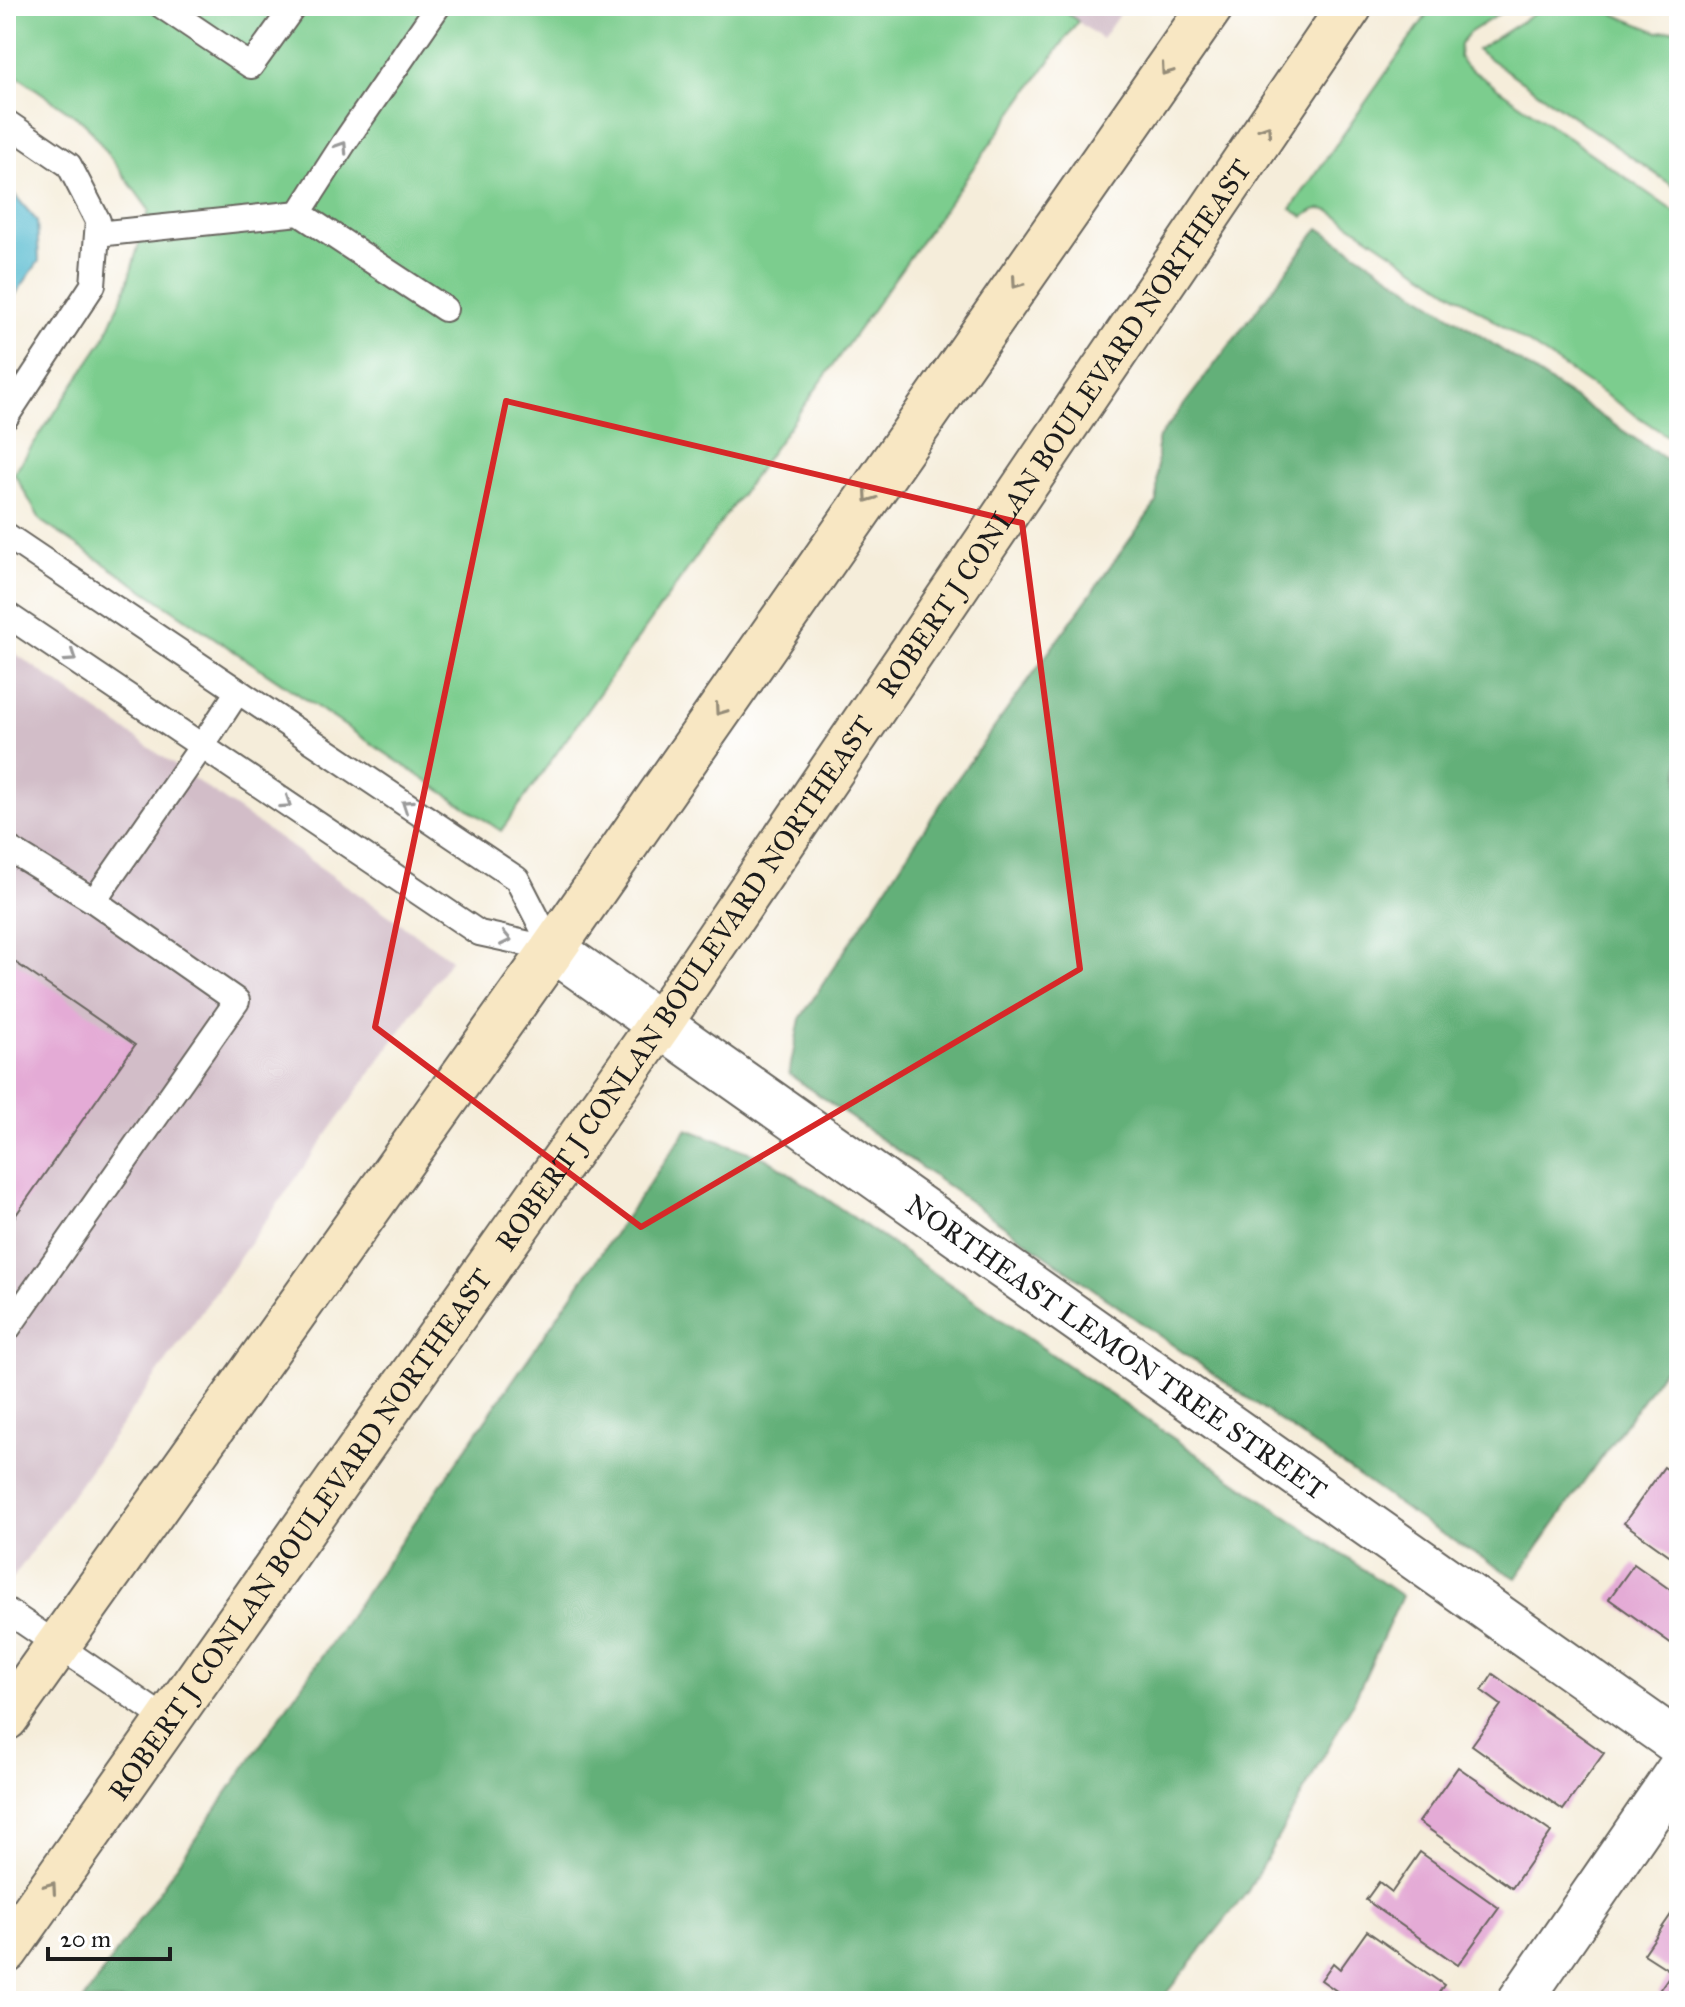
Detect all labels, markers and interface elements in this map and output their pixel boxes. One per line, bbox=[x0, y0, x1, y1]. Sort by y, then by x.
one-way arrow bbox=[1161, 61, 1176, 76]
one-way arrow bbox=[1256, 125, 1271, 139]
one-way arrow bbox=[332, 141, 347, 156]
street label: ROBERT J CONLAN BOULEVARD NORTHEAST bbox=[869, 153, 1259, 704]
one-way arrow bbox=[1012, 275, 1027, 289]
one-way arrow bbox=[864, 488, 879, 502]
one-way arrow bbox=[62, 648, 76, 663]
one-way arrow bbox=[715, 701, 730, 715]
street label: ROBERT J CONLAN BOULEVARD NORTHEAST bbox=[488, 709, 882, 1258]
one-way arrow bbox=[278, 793, 292, 808]
one-way arrow bbox=[401, 800, 415, 815]
one-way arrow bbox=[499, 930, 512, 947]
street label: NORTHEAST LEMON TREE STREET bbox=[899, 1187, 1334, 1508]
street label: ROBERT J CONLAN BOULEVARD NORTHEAST bbox=[101, 1262, 500, 1807]
one-way arrow bbox=[41, 1881, 56, 1895]
scale bar bbox=[48, 1911, 170, 1961]
text: 20 m bbox=[60, 1924, 111, 1954]

